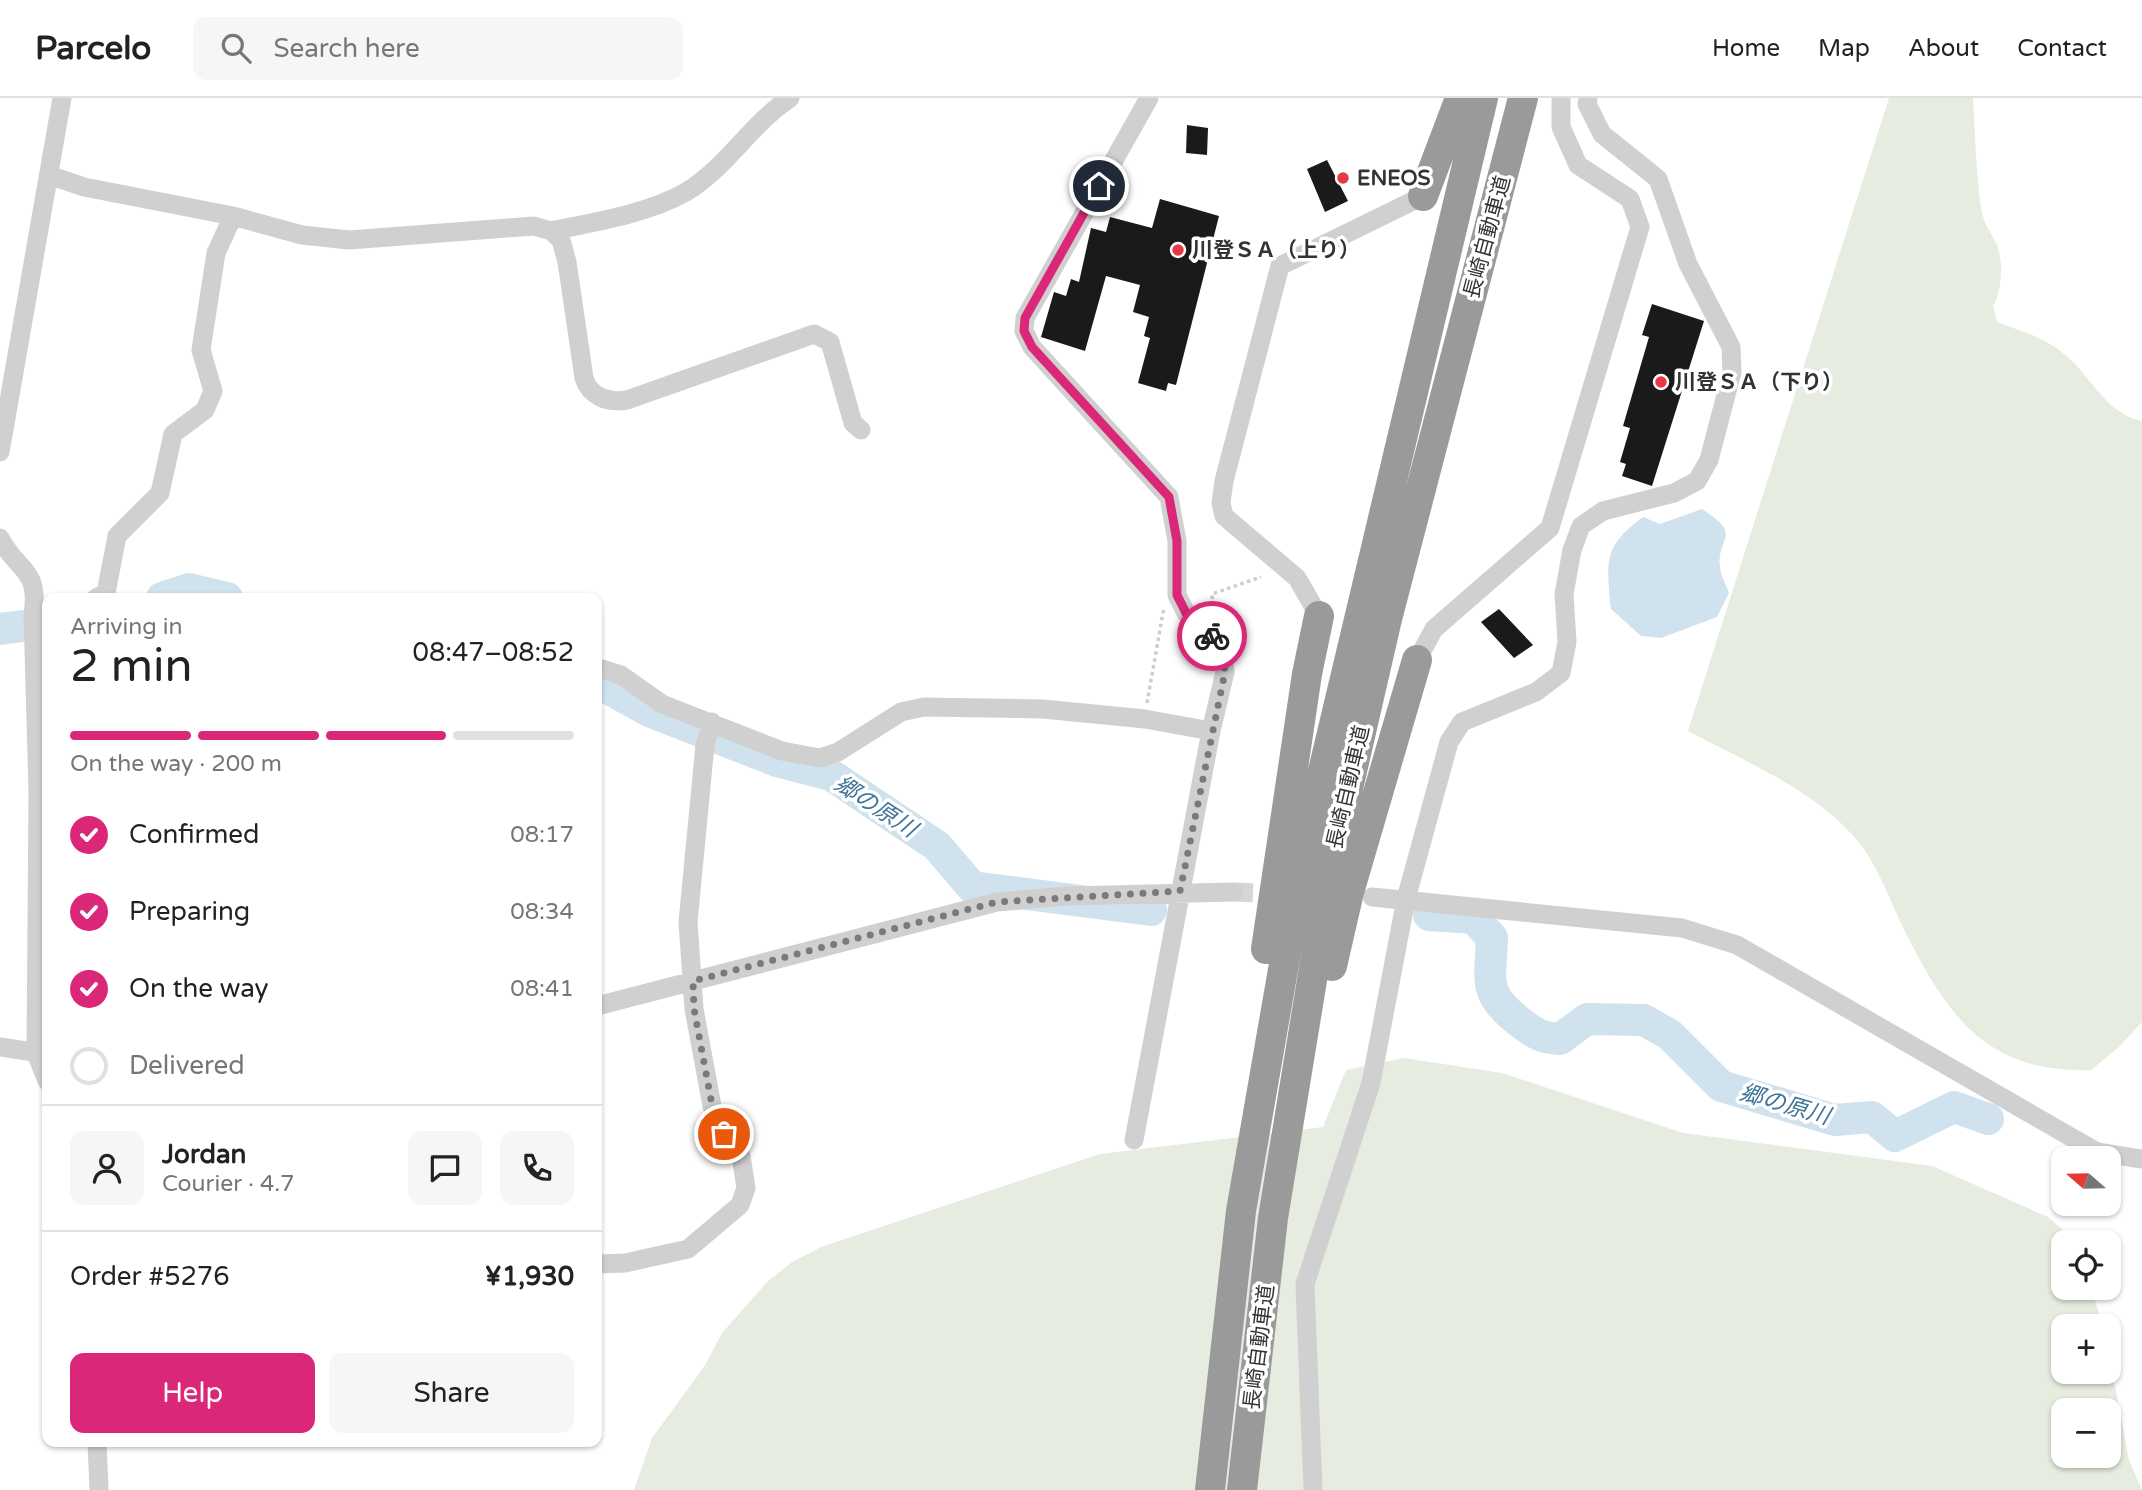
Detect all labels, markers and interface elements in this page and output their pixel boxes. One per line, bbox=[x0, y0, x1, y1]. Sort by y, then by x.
search box bbox=[193, 17, 683, 80]
text: Parcelo bbox=[35, 29, 151, 68]
icon: search bbox=[217, 29, 255, 67]
text: Search here bbox=[273, 33, 420, 64]
text: Home bbox=[1712, 34, 1780, 63]
text: Map bbox=[1818, 34, 1870, 63]
text: About bbox=[1908, 34, 1979, 63]
text: Contact bbox=[2017, 34, 2107, 63]
pin bbox=[1069, 156, 1129, 216]
place label: ENEOS bbox=[1357, 166, 1431, 191]
icon: home bbox=[1080, 167, 1118, 205]
marker: ENEOS bbox=[1335, 170, 1351, 186]
street label: 長崎自動車道 bbox=[1459, 173, 1516, 301]
place label: 川登ＳＡ（上り） bbox=[1192, 238, 1360, 263]
marker: 川登ＳＡ（上り） bbox=[1170, 242, 1186, 258]
place label: 川登ＳＡ（下り） bbox=[1675, 370, 1843, 395]
marker: 川登ＳＡ（下り） bbox=[1653, 374, 1669, 390]
courier bbox=[1177, 601, 1247, 671]
text: Arriving in bbox=[70, 613, 183, 641]
icon: bike bbox=[1193, 617, 1231, 655]
text: 08:47–08:52 bbox=[413, 637, 574, 668]
text: 2 min bbox=[70, 639, 193, 694]
street label: 長崎自動車道 bbox=[1322, 723, 1375, 851]
text: On the way · 200 m bbox=[70, 750, 282, 778]
water label: 郷の原川 bbox=[829, 770, 924, 845]
icon: check bbox=[70, 816, 108, 854]
text: Confirmed bbox=[129, 819, 259, 850]
text: 08:17 bbox=[510, 821, 574, 849]
icon: check bbox=[70, 893, 108, 931]
text: Preparing bbox=[129, 896, 250, 927]
text: 08:34 bbox=[510, 898, 574, 926]
icon: check bbox=[70, 970, 108, 1008]
text: On the way bbox=[129, 973, 269, 1004]
text: 08:41 bbox=[510, 975, 574, 1003]
text: Delivered bbox=[129, 1050, 245, 1081]
water label: 郷の原川 bbox=[1737, 1079, 1836, 1132]
pin bbox=[694, 1104, 754, 1164]
icon: bag bbox=[705, 1115, 743, 1153]
button: person bbox=[70, 1131, 144, 1205]
button: chat bbox=[408, 1131, 482, 1205]
button: phone bbox=[500, 1131, 574, 1205]
text: Jordan bbox=[162, 1139, 246, 1170]
north arrow bbox=[2051, 1146, 2121, 1216]
map controls bbox=[2051, 1146, 2121, 1468]
text: Courier · 4.7 bbox=[162, 1170, 295, 1198]
button: locate bbox=[2051, 1230, 2121, 1300]
text: Order #5276 bbox=[70, 1261, 230, 1292]
text: ¥1,930 bbox=[485, 1261, 574, 1292]
street label: 長崎自動車道 bbox=[1239, 1283, 1280, 1411]
button: + bbox=[2051, 1314, 2121, 1384]
button: Help bbox=[70, 1353, 315, 1433]
button: Share bbox=[329, 1353, 574, 1433]
button: − bbox=[2051, 1398, 2121, 1468]

